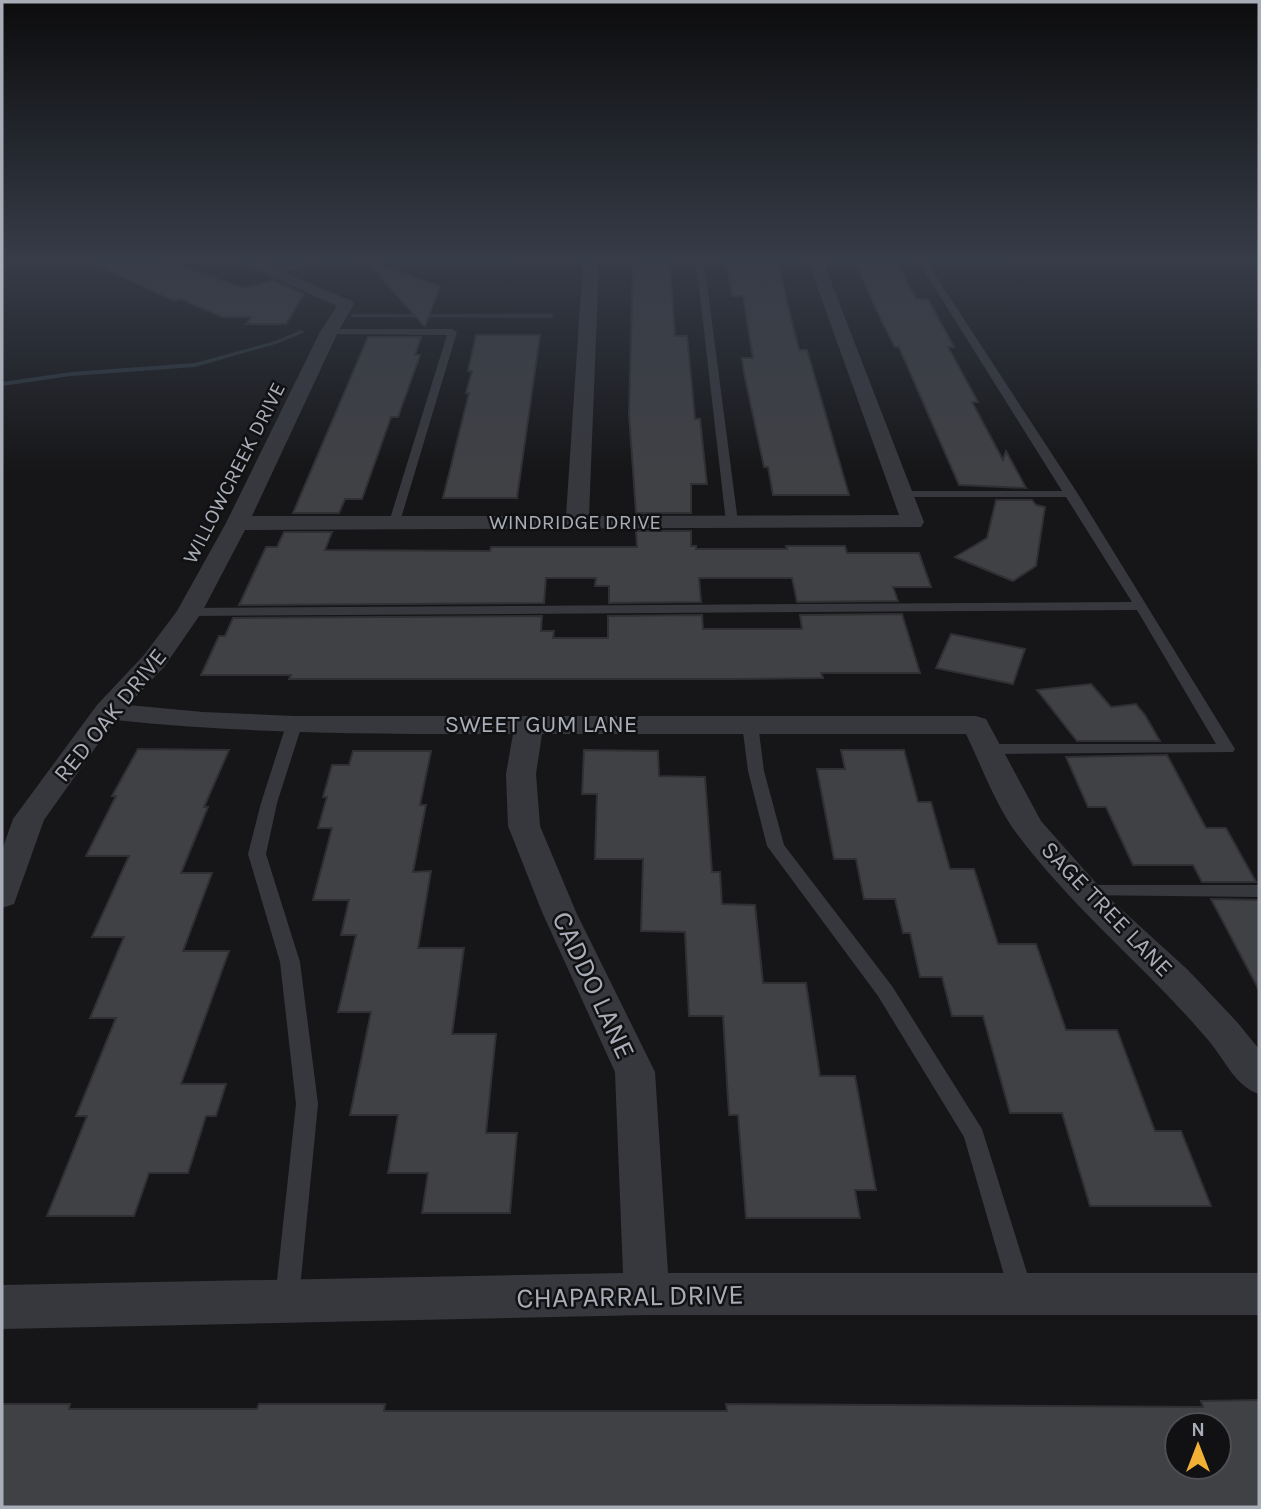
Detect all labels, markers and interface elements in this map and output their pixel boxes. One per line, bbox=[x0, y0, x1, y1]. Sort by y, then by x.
street label: WILLOWCREEK DRIVE bbox=[178, 378, 290, 568]
street label: WINDRIDGE DRIVE bbox=[489, 510, 661, 534]
street label: RED OAK DRIVE bbox=[48, 643, 172, 787]
street label: SWEET GUM LANE bbox=[445, 710, 637, 738]
street label: SAGE TREE LANE bbox=[1035, 836, 1179, 982]
street label: CADDO LANE bbox=[545, 906, 643, 1064]
street label: CHAPARRAL DRIVE bbox=[516, 1278, 744, 1314]
north arrow bbox=[1163, 1411, 1233, 1481]
text: N bbox=[1191, 1419, 1205, 1441]

